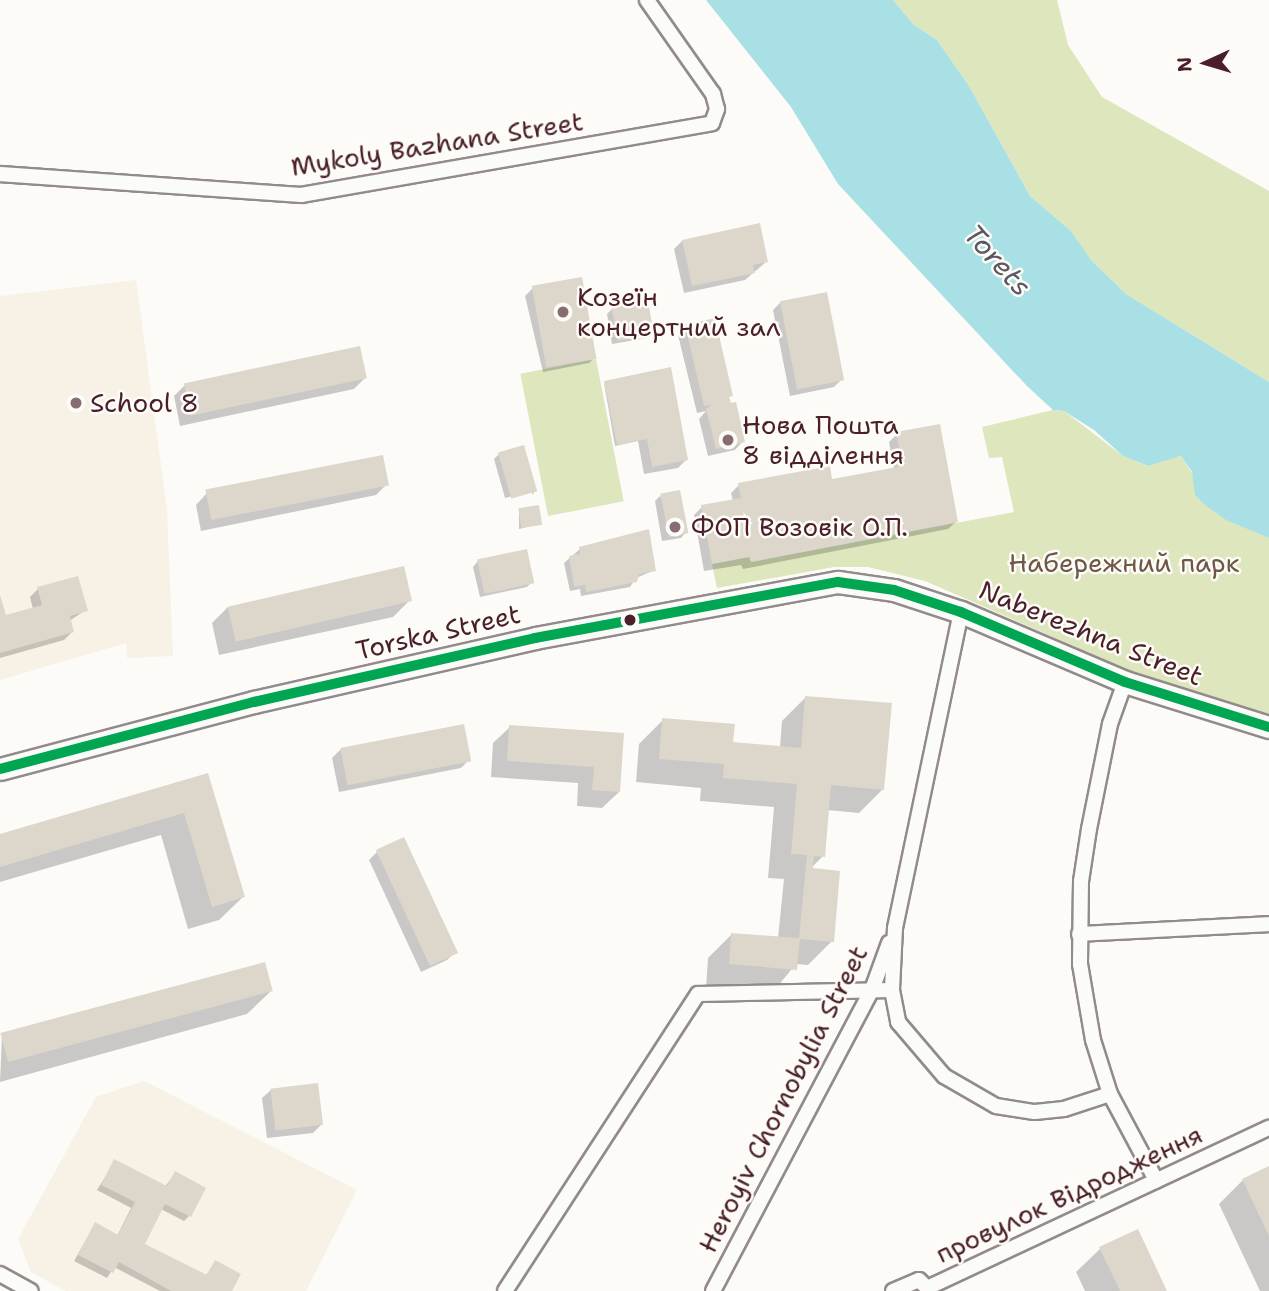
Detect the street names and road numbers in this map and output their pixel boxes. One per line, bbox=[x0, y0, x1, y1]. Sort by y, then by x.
street label: Mykoly Bazhana Street bbox=[289, 105, 585, 183]
street label: Naberezhna Street bbox=[975, 574, 1207, 692]
street label: Torska Street bbox=[353, 598, 523, 666]
street label: Heroyiv Chornobylia Street bbox=[692, 940, 874, 1258]
street label: провулок Відродження bbox=[931, 1118, 1207, 1270]

